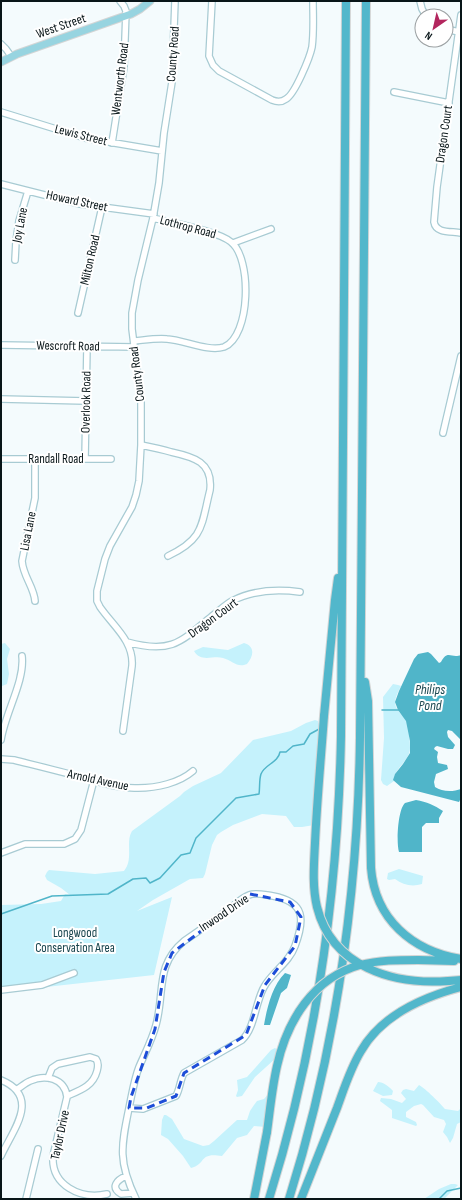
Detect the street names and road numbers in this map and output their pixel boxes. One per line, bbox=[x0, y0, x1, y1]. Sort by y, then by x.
street label: West Street bbox=[34, 10, 88, 42]
street label: County Road bbox=[163, 26, 183, 82]
street label: Wentworth Road bbox=[108, 42, 132, 116]
street label: Dragon Court bbox=[432, 104, 456, 164]
street label: Lewis Street bbox=[53, 121, 109, 149]
street label: Howard Street bbox=[45, 187, 109, 215]
street label: Joy Lane bbox=[9, 206, 31, 245]
street label: Lothrop Road bbox=[158, 212, 218, 242]
street label: Milton Road bbox=[76, 233, 104, 287]
street label: Wescroft Road bbox=[36, 337, 100, 355]
street label: County Road bbox=[126, 346, 148, 402]
street label: Overlook Road bbox=[77, 371, 95, 433]
street label: Randall Road bbox=[28, 451, 84, 467]
street label: Lisa Lane bbox=[16, 510, 40, 552]
street label: Dragon Court bbox=[185, 594, 241, 642]
street label: Arnold Avenue bbox=[65, 766, 130, 794]
street label: Inwood Drive bbox=[196, 891, 252, 935]
street label: Taylor Drive bbox=[47, 1109, 73, 1161]

